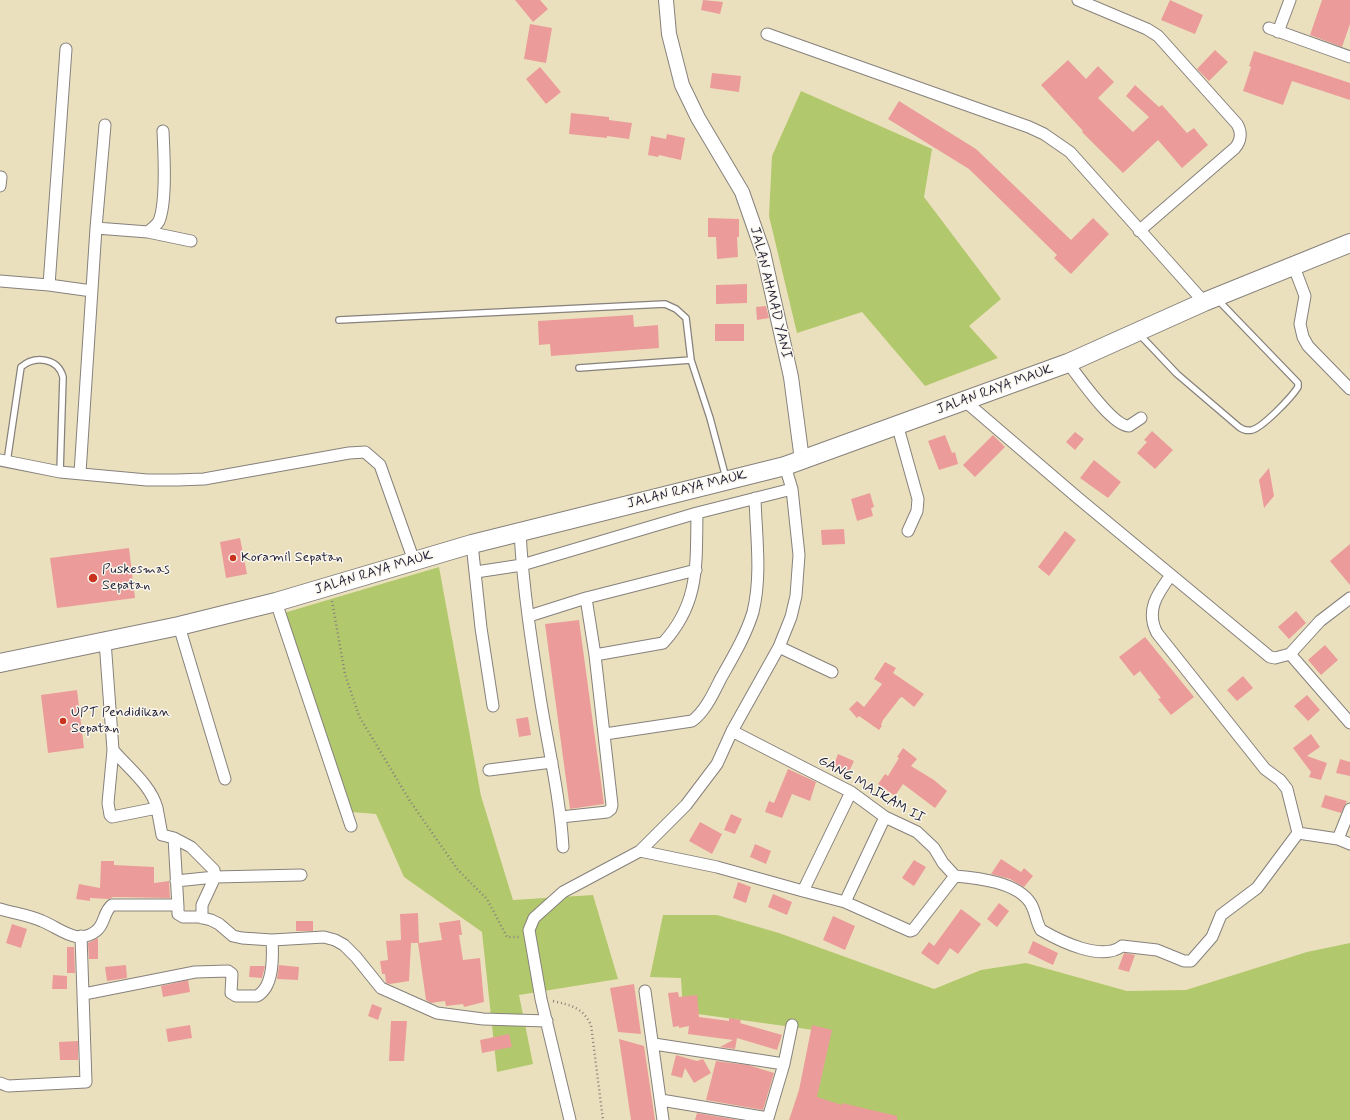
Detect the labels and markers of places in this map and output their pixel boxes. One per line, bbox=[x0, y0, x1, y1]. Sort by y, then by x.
place label: Koramil Sepatan bbox=[241, 550, 343, 566]
marker: Koramil Sepatan bbox=[228, 553, 238, 563]
place label: Puskesmas Sepatan bbox=[102, 562, 170, 594]
marker: Puskesmas Sepatan bbox=[87, 572, 99, 584]
place label: UPT Pendidikan Sepatan bbox=[71, 705, 170, 738]
marker: UPT Pendidikan Sepatan bbox=[58, 716, 68, 726]

